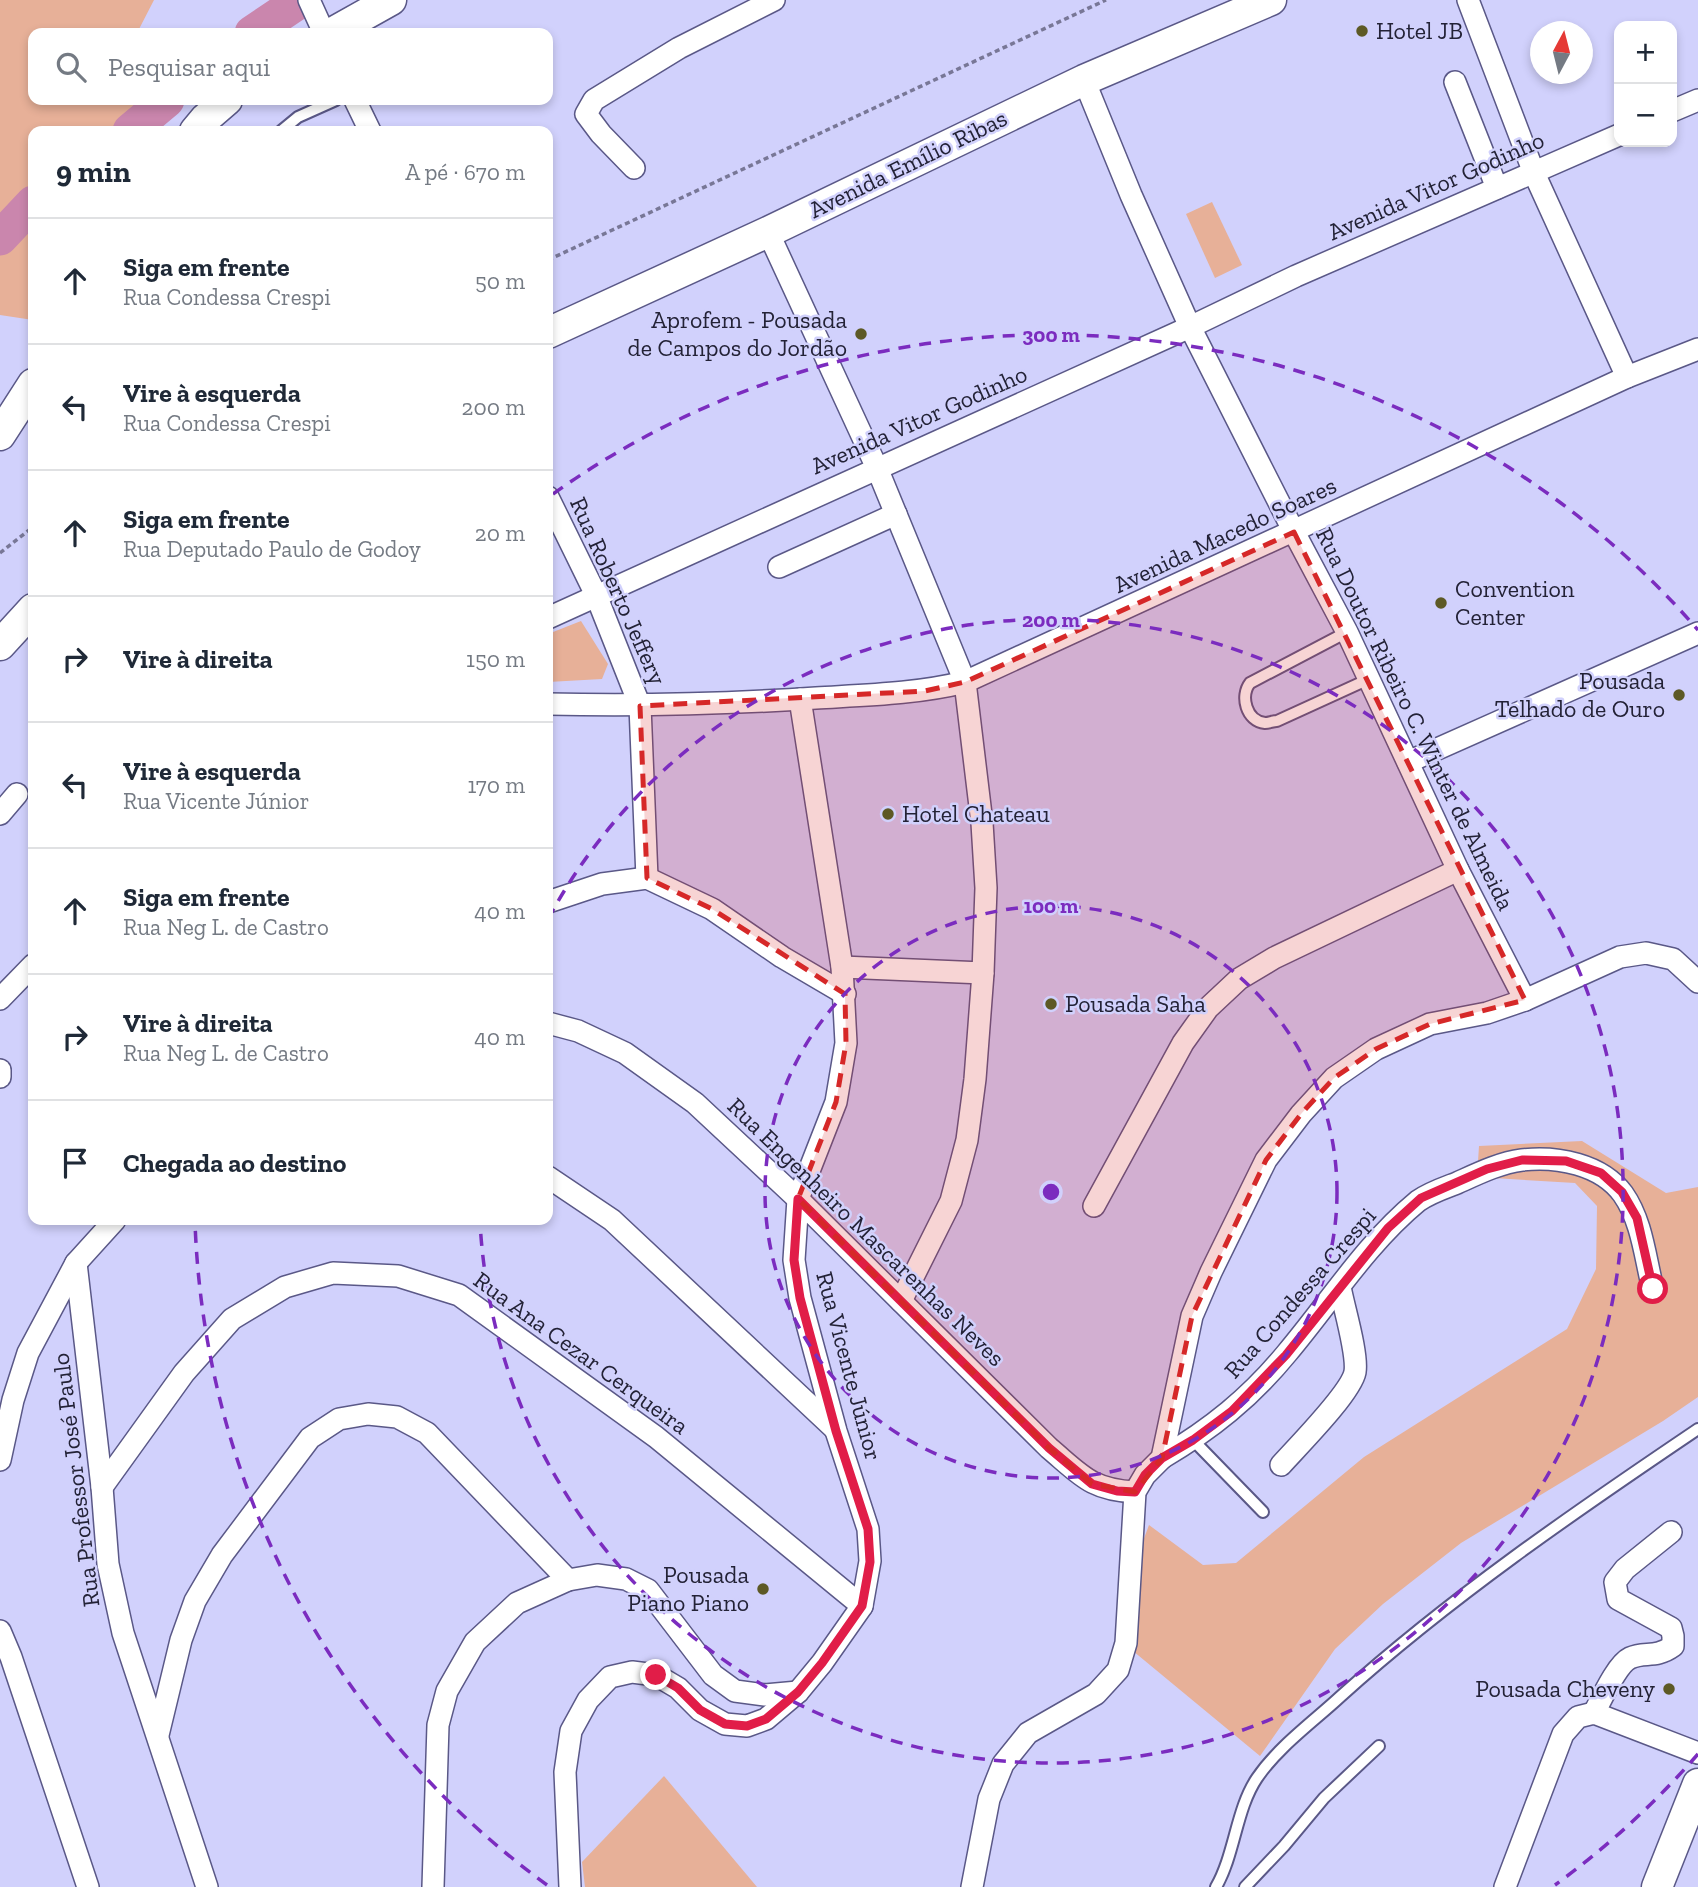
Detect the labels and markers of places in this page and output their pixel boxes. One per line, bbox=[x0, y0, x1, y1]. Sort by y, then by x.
place label: Hotel JB bbox=[1376, 16, 1463, 45]
marker: Hotel JB bbox=[1354, 23, 1370, 39]
place label: Aprofem - Pousada de Campos do Jordão bbox=[628, 305, 847, 362]
marker: Aprofem - Pousada de Campos do Jordão bbox=[853, 326, 869, 342]
place label: Convention Center bbox=[1455, 574, 1575, 631]
marker: Convention Center bbox=[1433, 595, 1449, 611]
place label: Pousada Telhado de Ouro bbox=[1495, 666, 1665, 723]
marker: Pousada Telhado de Ouro bbox=[1671, 687, 1687, 703]
place label: Hotel Chateau bbox=[902, 799, 1050, 828]
marker: Hotel Chateau bbox=[880, 806, 896, 822]
place label: Pousada Saha bbox=[1065, 989, 1206, 1018]
marker: Pousada Saha bbox=[1043, 996, 1059, 1012]
centre of rings bbox=[1039, 1180, 1063, 1204]
place label: Pousada Piano Piano bbox=[627, 1560, 749, 1617]
marker: Pousada Piano Piano bbox=[755, 1581, 771, 1597]
place label: Pousada Cheveny bbox=[1475, 1674, 1656, 1703]
marker: Pousada Cheveny bbox=[1661, 1681, 1677, 1697]

